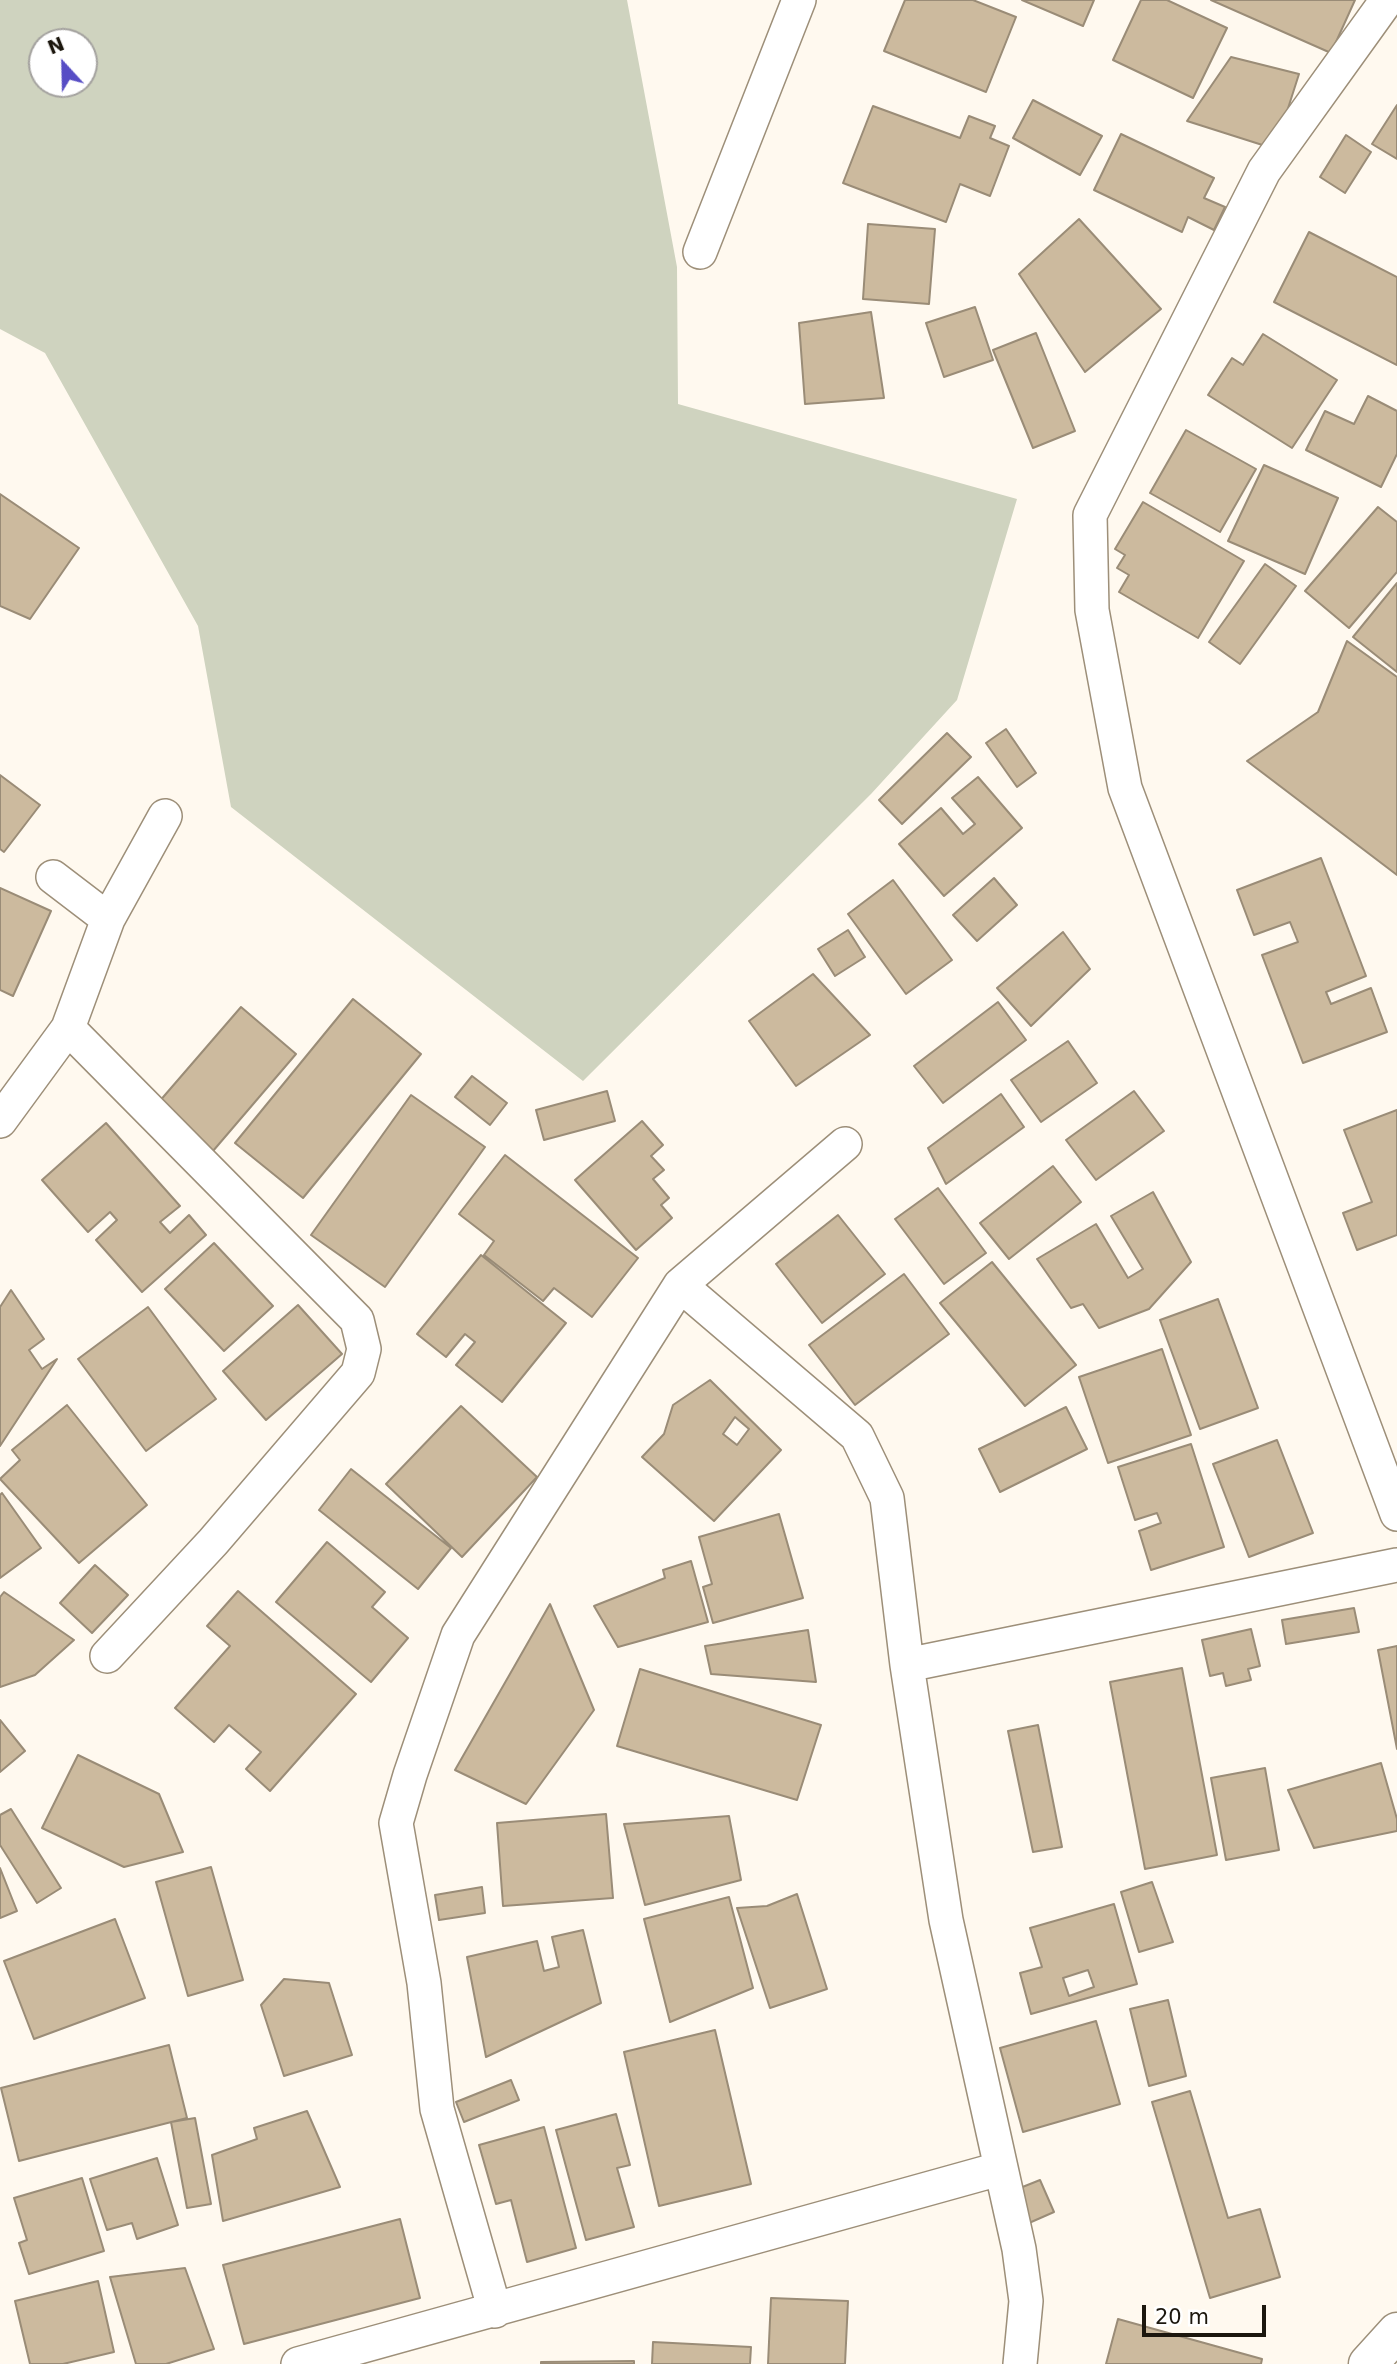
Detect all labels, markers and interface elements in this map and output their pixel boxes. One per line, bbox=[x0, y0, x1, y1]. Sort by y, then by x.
north arrow bbox=[28, 28, 98, 98]
text: N bbox=[44, 32, 67, 59]
scale bar bbox=[1145, 2290, 1269, 2334]
text: 20 m bbox=[1155, 2305, 1209, 2329]

